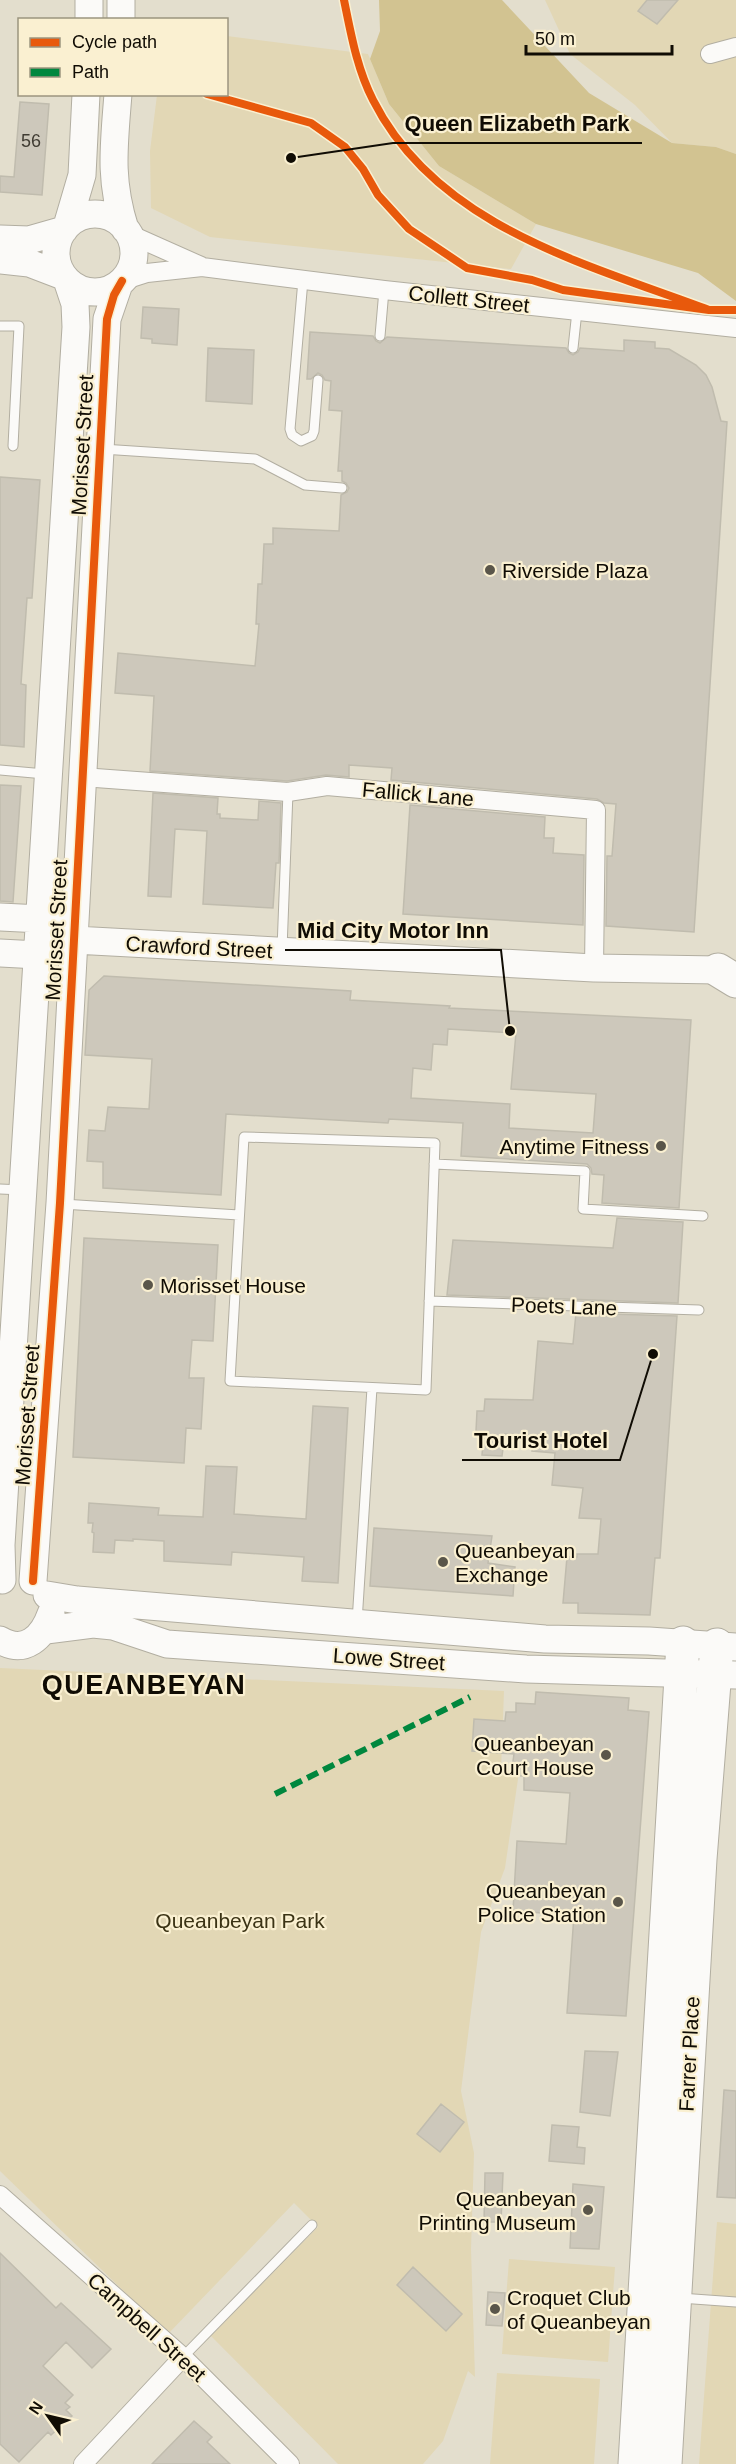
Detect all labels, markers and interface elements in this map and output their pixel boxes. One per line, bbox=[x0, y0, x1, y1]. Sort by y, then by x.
legend bbox=[18, 18, 228, 96]
scale bar bbox=[526, 18, 672, 56]
text: 50 m bbox=[535, 29, 575, 49]
text: Cycle path bbox=[72, 32, 157, 52]
text: Path bbox=[72, 62, 109, 82]
callout: Queen Elizabeth Park bbox=[393, 103, 642, 143]
text: Queen Elizabeth Park bbox=[405, 111, 630, 136]
house number: 56 bbox=[21, 131, 41, 151]
street label: Collett Street bbox=[407, 281, 531, 317]
street label: Morisset Street bbox=[67, 374, 97, 516]
place label: Riverside Plaza bbox=[502, 559, 648, 582]
marker: Riverside Plaza bbox=[483, 563, 497, 577]
street label: Fallick Lane bbox=[361, 778, 475, 810]
street label: Morisset Street bbox=[41, 859, 71, 1001]
callout: Mid City Motor Inn bbox=[285, 910, 501, 950]
text: Mid City Motor Inn bbox=[297, 918, 489, 943]
street label: Crawford Street bbox=[125, 932, 273, 962]
place label: Anytime Fitness bbox=[500, 1135, 649, 1158]
marker: Anytime Fitness bbox=[654, 1139, 668, 1153]
place label: Morisset House bbox=[160, 1274, 306, 1297]
marker: Morisset House bbox=[141, 1278, 155, 1292]
street label: Poets Lane bbox=[510, 1293, 618, 1319]
street label: Morisset Street bbox=[11, 1344, 43, 1486]
callout: Tourist Hotel bbox=[462, 1420, 620, 1460]
text: Tourist Hotel bbox=[474, 1428, 608, 1453]
place label: Queanbeyan Exchange bbox=[455, 1539, 575, 1586]
marker: Queanbeyan Exchange bbox=[436, 1555, 450, 1569]
street label: Lowe Street bbox=[332, 1644, 446, 1674]
district label: QUEANBEYAN bbox=[42, 1670, 246, 1700]
place label: Queanbeyan Court House bbox=[474, 1732, 594, 1779]
marker: Queanbeyan Court House bbox=[599, 1748, 613, 1762]
place label: Queanbeyan Police Station bbox=[478, 1879, 606, 1926]
marker: Queanbeyan Police Station bbox=[611, 1895, 625, 1909]
park label: Queanbeyan Park bbox=[155, 1909, 325, 1932]
street label: Farrer Place bbox=[674, 1996, 704, 2112]
place label: Queanbeyan Printing Museum bbox=[418, 2187, 576, 2234]
marker: Queanbeyan Printing Museum bbox=[581, 2203, 595, 2217]
street label: Campbell Street bbox=[83, 2268, 211, 2386]
place label: Croquet Club of Queanbeyan bbox=[507, 2286, 651, 2333]
marker: Croquet Club of Queanbeyan bbox=[488, 2302, 502, 2316]
north arrow bbox=[18, 2386, 78, 2446]
text: N bbox=[26, 2398, 46, 2417]

